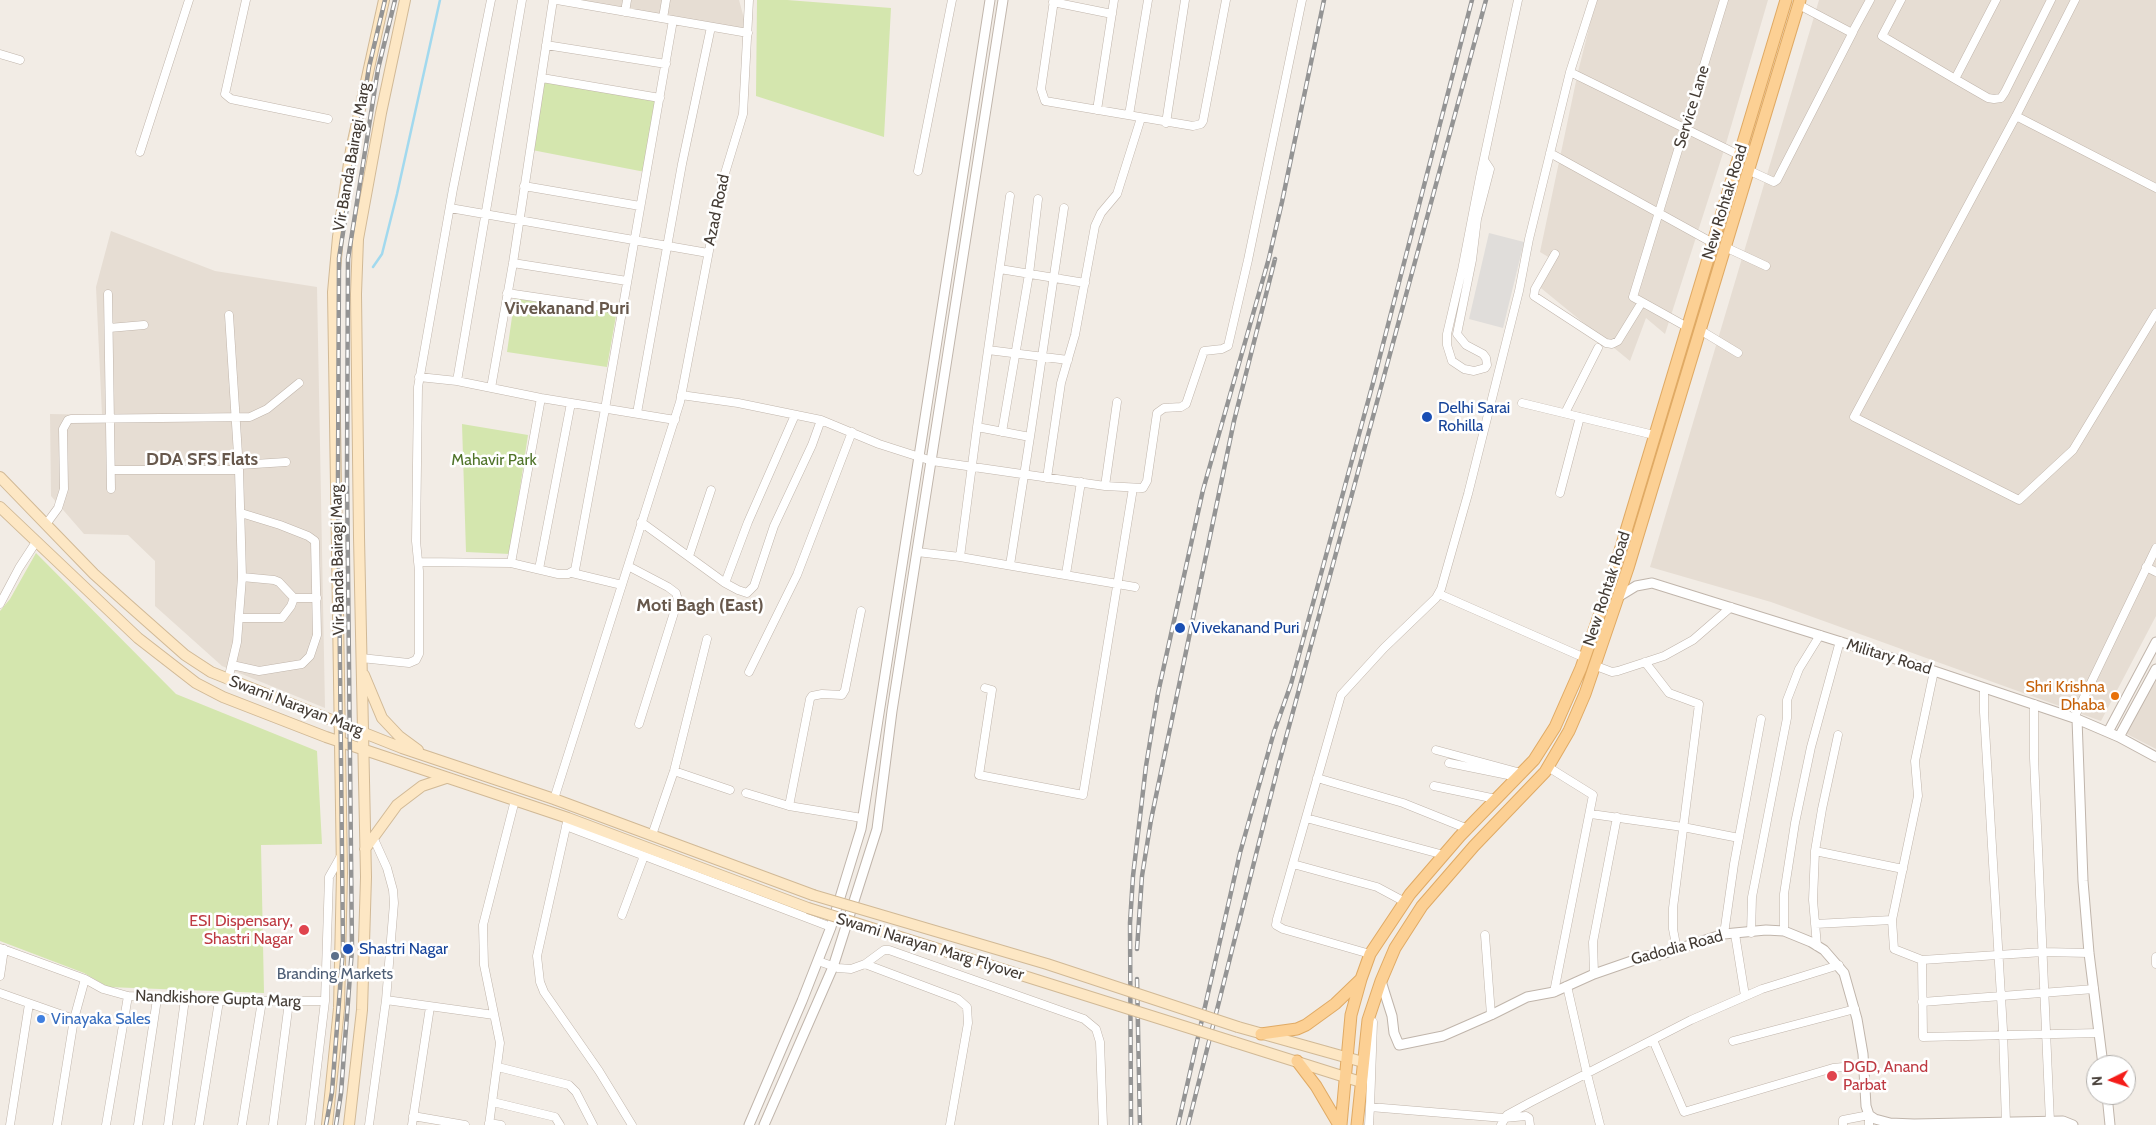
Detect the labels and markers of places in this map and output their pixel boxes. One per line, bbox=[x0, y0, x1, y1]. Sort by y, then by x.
place label: Delhi Sarai Rohilla bbox=[1438, 398, 1510, 436]
marker: Delhi Sarai Rohilla bbox=[1420, 410, 1434, 424]
place label: Vivekanand Puri bbox=[1191, 618, 1299, 638]
marker: Vivekanand Puri bbox=[1173, 621, 1187, 635]
place label: Shri Krishna Dhaba bbox=[2026, 677, 2105, 715]
marker: Shri Krishna Dhaba bbox=[2109, 690, 2121, 702]
place label: ESI Dispensary, Shastri Nagar bbox=[189, 911, 293, 949]
marker: ESI Dispensary, Shastri Nagar bbox=[297, 923, 311, 937]
place label: Shastri Nagar bbox=[359, 939, 448, 959]
marker: Shastri Nagar bbox=[341, 942, 355, 956]
marker: Branding Markets bbox=[329, 950, 341, 962]
place label: Branding Markets bbox=[277, 964, 393, 984]
place label: Vinayaka Sales bbox=[51, 1009, 151, 1029]
marker: Vinayaka Sales bbox=[35, 1013, 47, 1025]
place label: DGD, Anand Parbat bbox=[1843, 1057, 1928, 1095]
marker: DGD, Anand Parbat bbox=[1825, 1069, 1839, 1083]

